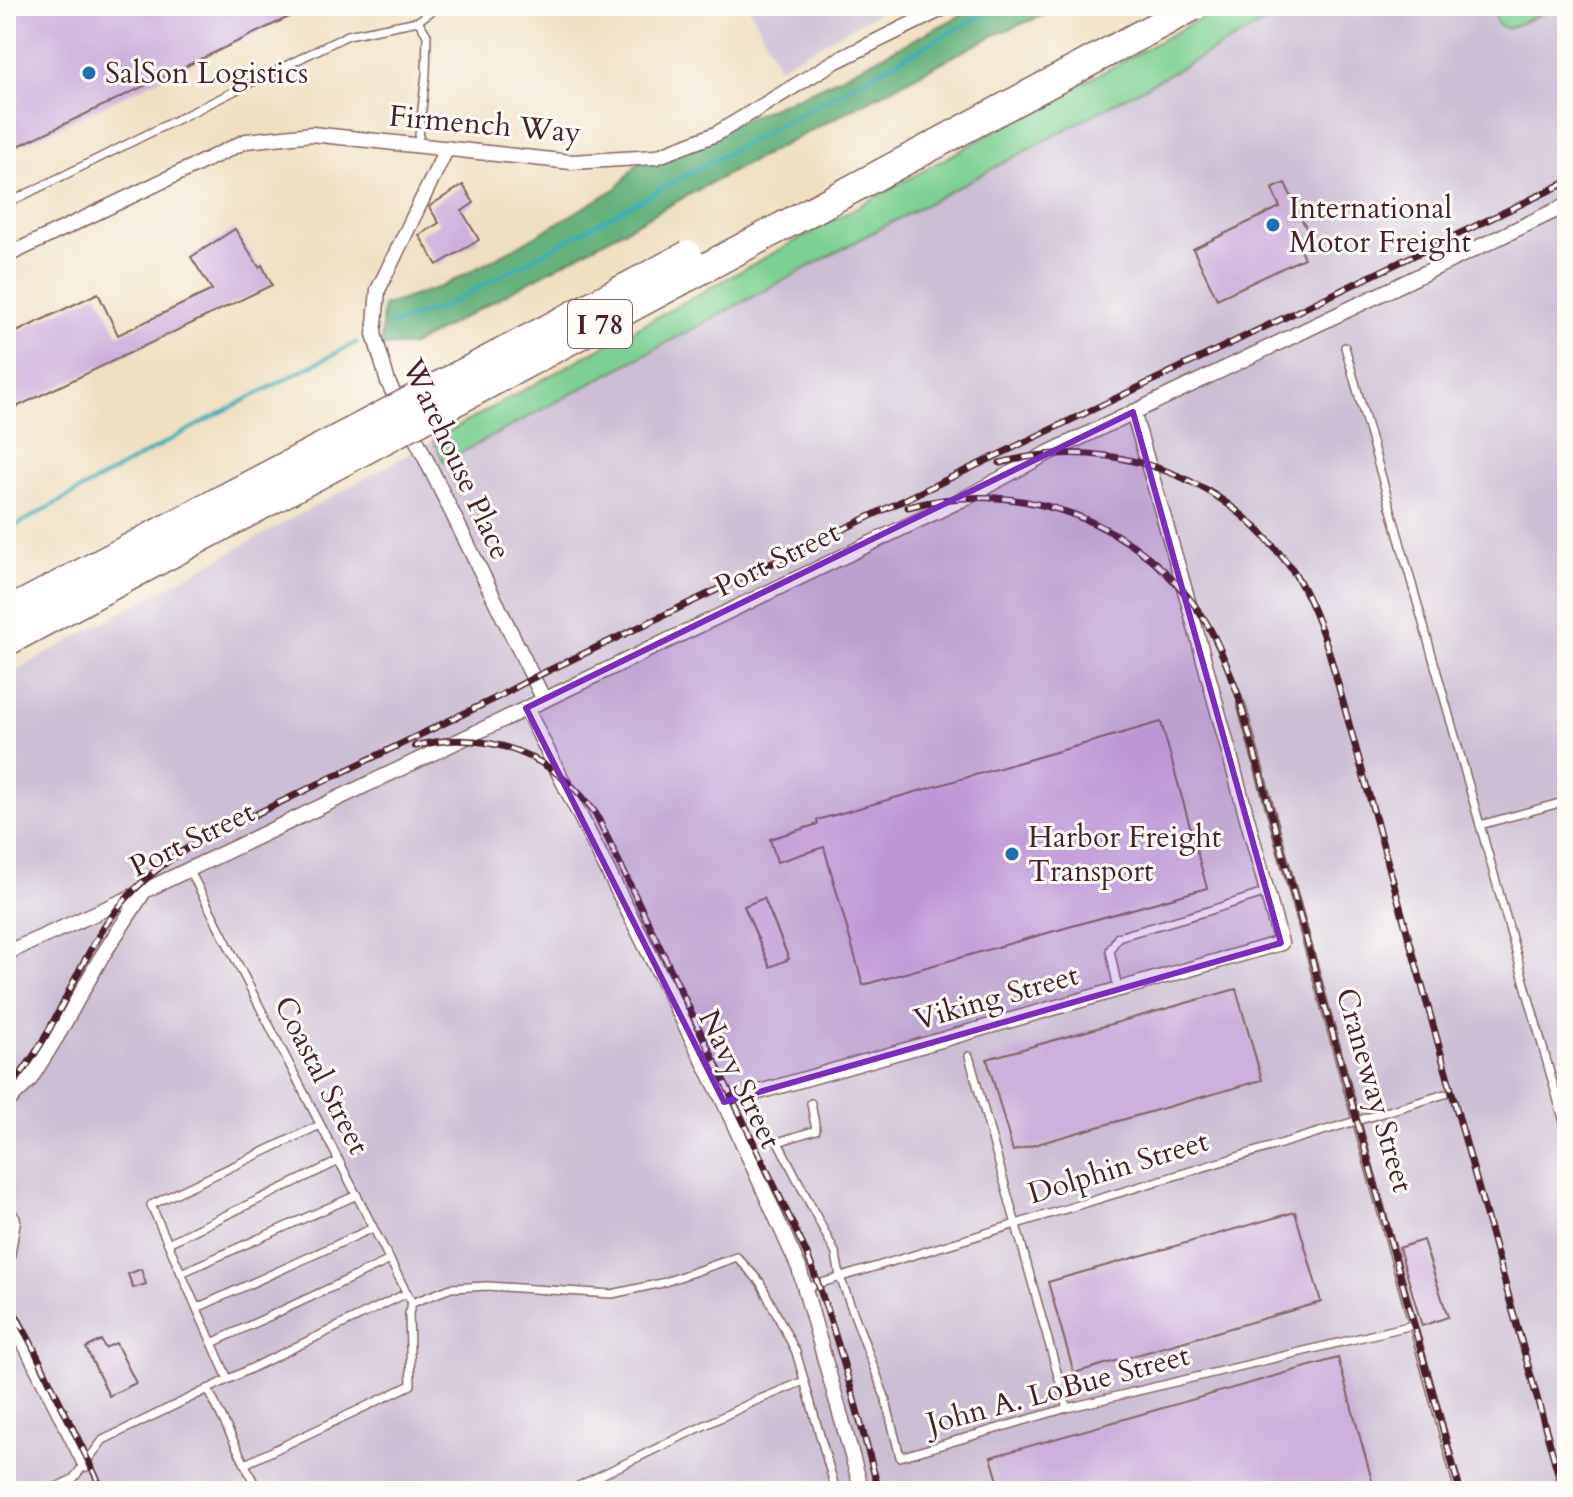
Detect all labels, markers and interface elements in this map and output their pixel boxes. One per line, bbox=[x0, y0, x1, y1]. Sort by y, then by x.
place label: SalSon Logistics bbox=[105, 53, 308, 94]
marker: SalSon Logistics bbox=[80, 64, 98, 82]
street label: Firmench Way bbox=[387, 96, 583, 153]
place label: International Motor Freight bbox=[1289, 188, 1472, 263]
marker: International Motor Freight bbox=[1264, 216, 1282, 234]
road number: I 78 bbox=[568, 300, 632, 348]
street label: Warehouse Place bbox=[392, 351, 521, 566]
street label: Port Street bbox=[708, 511, 847, 607]
street label: Port Street bbox=[123, 791, 262, 887]
place label: Harbor Freight Transport bbox=[1028, 817, 1222, 892]
marker: Harbor Freight Transport bbox=[1003, 845, 1021, 863]
street label: Viking Street bbox=[909, 954, 1084, 1040]
street label: Craneway Street bbox=[1326, 983, 1423, 1198]
street label: Coastal Street bbox=[264, 989, 379, 1162]
street label: Navy Street bbox=[688, 1003, 791, 1156]
street label: Dolphin Street bbox=[1023, 1120, 1214, 1214]
street label: John A. LoBue Street bbox=[919, 1335, 1194, 1445]

